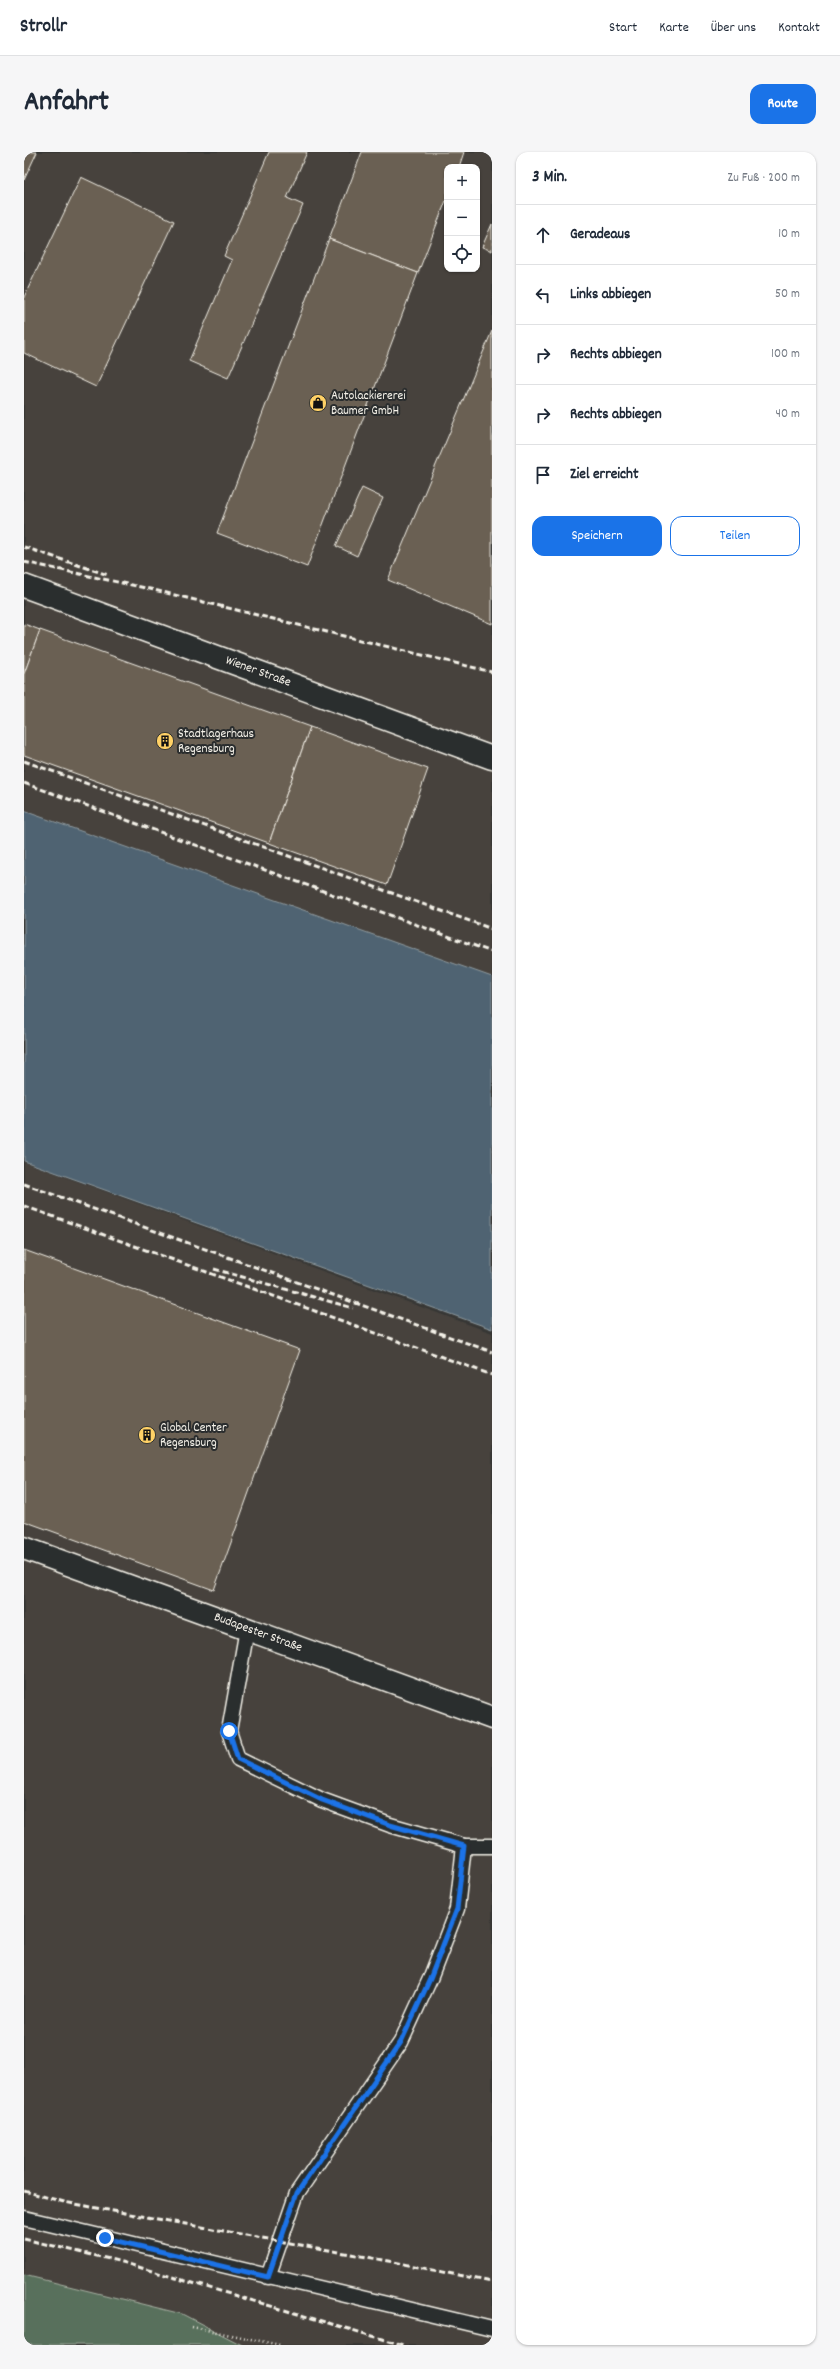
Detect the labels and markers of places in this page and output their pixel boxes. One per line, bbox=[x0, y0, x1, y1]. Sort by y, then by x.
place label: Autolackiererei Baumer GmbH bbox=[331, 387, 406, 421]
shop icon: Autolackiererei Baumer GmbH bbox=[308, 393, 328, 413]
place label: Stadtlagerhaus Regensburg bbox=[178, 725, 254, 759]
building icon: Stadtlagerhaus Regensburg bbox=[155, 731, 175, 751]
place label: Global Center Regensburg bbox=[160, 1419, 227, 1453]
building icon: Global Center Regensburg bbox=[137, 1425, 157, 1445]

